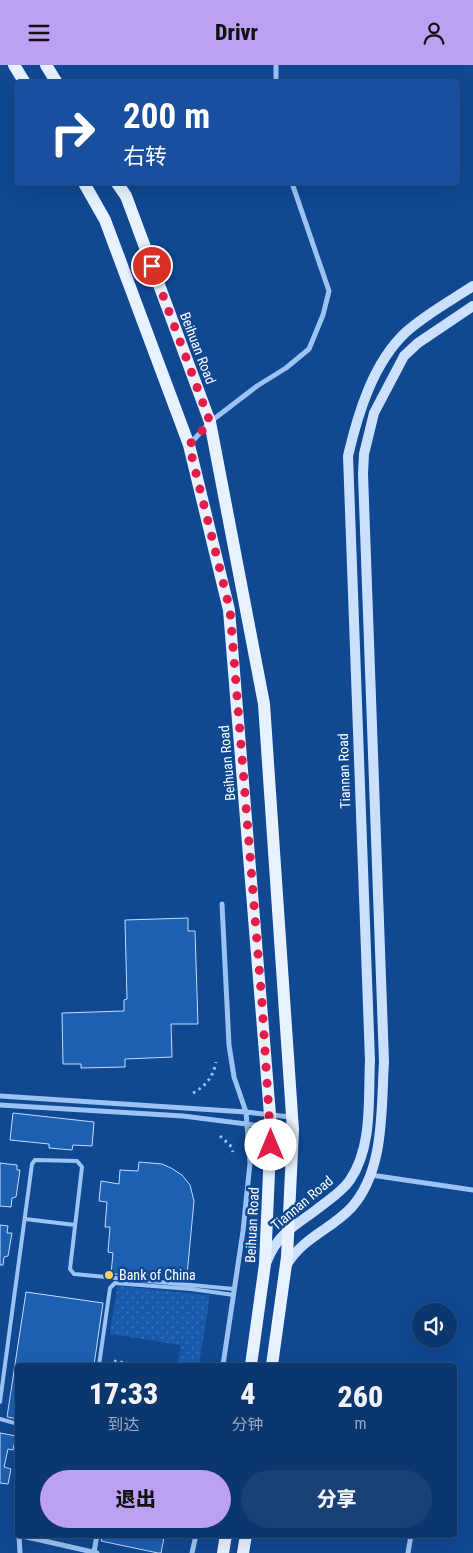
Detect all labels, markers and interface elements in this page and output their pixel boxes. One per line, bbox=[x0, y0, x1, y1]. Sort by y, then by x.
icon: menu bbox=[25, 19, 53, 47]
icon: person bbox=[420, 19, 448, 47]
text: Drivr bbox=[215, 20, 258, 45]
text: 200 m bbox=[123, 96, 210, 137]
icon: right bbox=[40, 100, 105, 165]
text: 右转 bbox=[123, 144, 167, 169]
pin bbox=[131, 245, 173, 287]
icon: arrive bbox=[138, 252, 166, 280]
street label: Beihuan Road bbox=[177, 310, 219, 386]
street label: Beihuan Road bbox=[216, 725, 238, 801]
street label: Tiannan Road bbox=[335, 733, 353, 809]
position arrow bbox=[244, 1118, 296, 1170]
street label: Tiannan Road bbox=[268, 1173, 336, 1233]
street label: Beihuan Road bbox=[242, 1187, 262, 1263]
place label: Bank of China bbox=[119, 1267, 196, 1283]
marker: Bank of China bbox=[103, 1269, 115, 1281]
map controls bbox=[412, 1303, 457, 1348]
button: sound bbox=[412, 1303, 457, 1348]
text: 17:33 bbox=[89, 1376, 158, 1411]
text: 4 bbox=[240, 1376, 255, 1411]
text: 260 bbox=[338, 1379, 383, 1414]
text: m bbox=[354, 1414, 366, 1433]
text: 到达 bbox=[107, 1415, 139, 1434]
text: 分钟 bbox=[232, 1415, 264, 1434]
button: 退出 bbox=[40, 1470, 231, 1528]
button: 分享 bbox=[241, 1470, 432, 1528]

